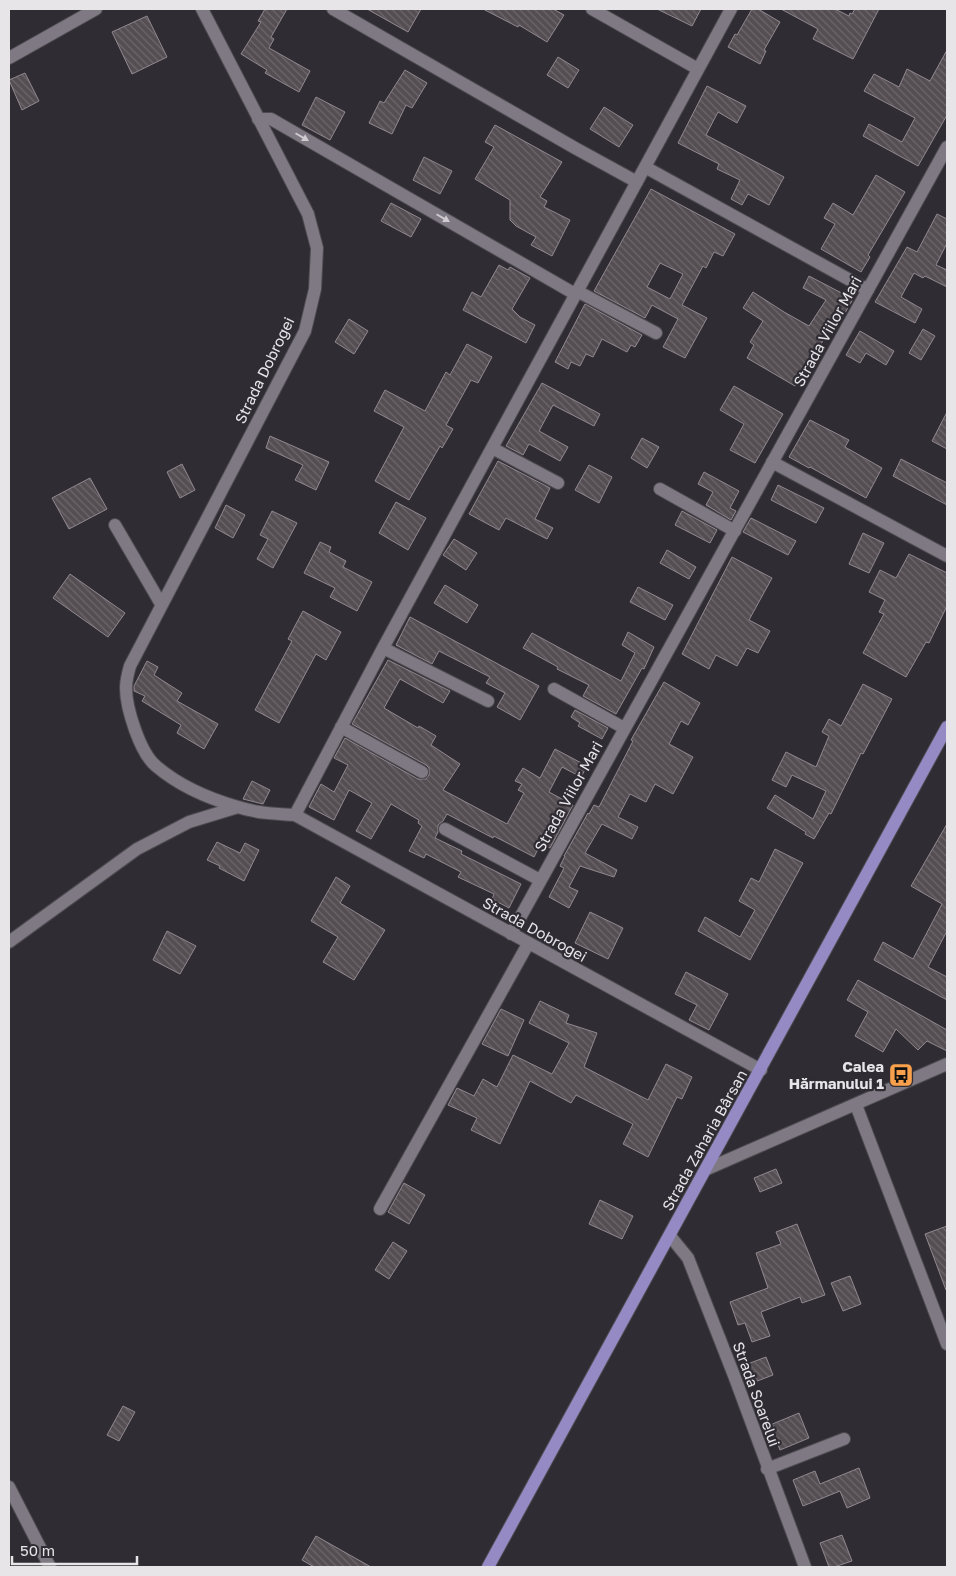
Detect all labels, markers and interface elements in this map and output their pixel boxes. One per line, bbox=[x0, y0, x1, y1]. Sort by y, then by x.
one-way arrow bbox=[296, 133, 309, 142]
one-way arrow bbox=[437, 214, 450, 223]
street label: Strada Viilor Mari bbox=[789, 273, 865, 389]
street label: Strada Dobrogei bbox=[230, 314, 298, 426]
street label: Strada Viilor Mari bbox=[530, 738, 606, 854]
street label: Strada Dobrogei bbox=[480, 893, 590, 965]
place label: Calea Hărmanului 1 bbox=[789, 1057, 884, 1092]
bus stop icon: Calea Hărmanului 1 bbox=[888, 1062, 914, 1088]
street label: Strada Zaharia Bârsan bbox=[658, 1066, 750, 1214]
street label: Strada Soarelui bbox=[730, 1339, 784, 1449]
scale bar bbox=[12, 1534, 138, 1566]
text: 50 m bbox=[20, 1541, 55, 1559]

